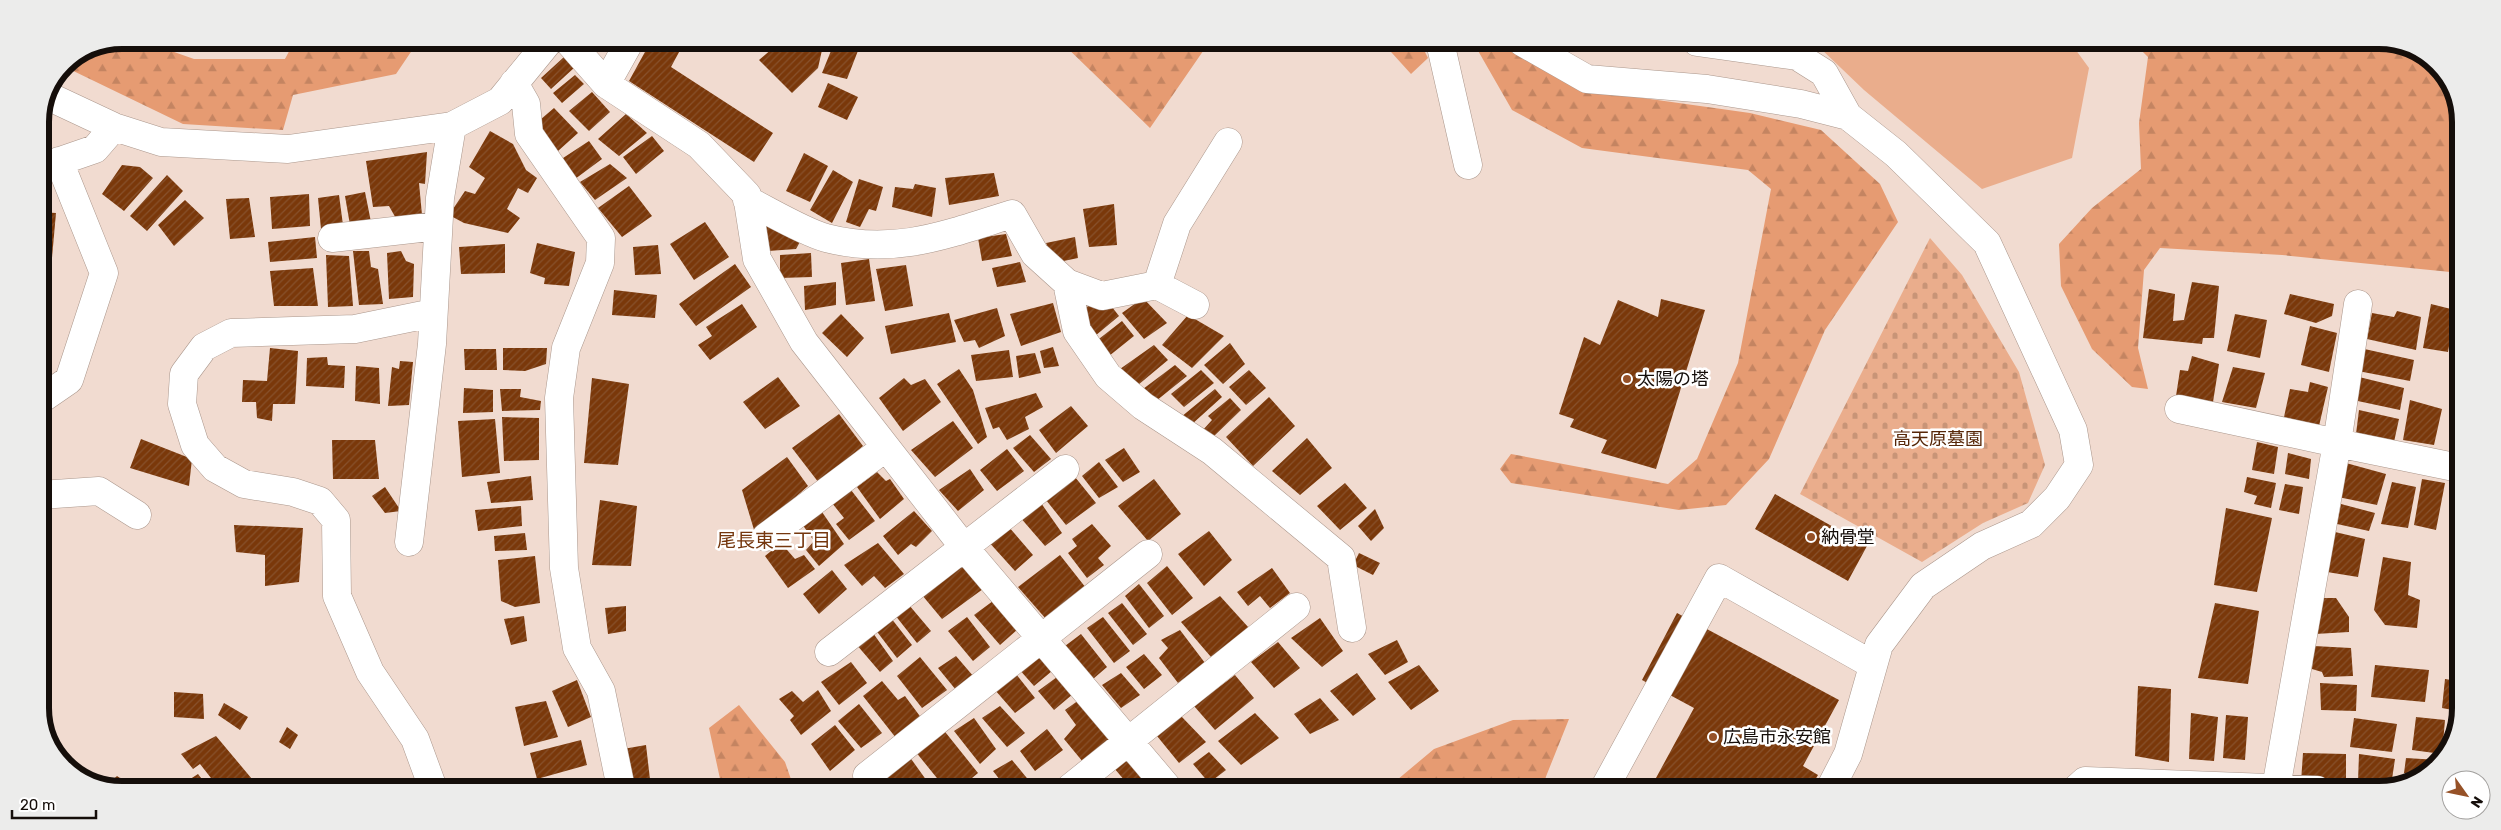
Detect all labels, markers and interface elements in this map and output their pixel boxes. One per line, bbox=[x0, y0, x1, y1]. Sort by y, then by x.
place label: 太陽の塔 bbox=[1637, 368, 1709, 390]
marker: 太陽の塔 bbox=[1621, 373, 1633, 385]
park label: 高天原墓園 bbox=[1893, 428, 1983, 450]
place label: 納骨堂 bbox=[1821, 526, 1875, 548]
district label: 尾長東三丁目 bbox=[717, 529, 831, 552]
marker: 納骨堂 bbox=[1805, 531, 1817, 543]
place label: 広島市永安館 bbox=[1723, 726, 1831, 748]
marker: 広島市永安館 bbox=[1707, 731, 1719, 743]
north arrow bbox=[2441, 770, 2491, 820]
scale bar bbox=[12, 788, 96, 820]
text: N bbox=[2467, 793, 2486, 811]
text: 20 m bbox=[20, 796, 55, 814]

